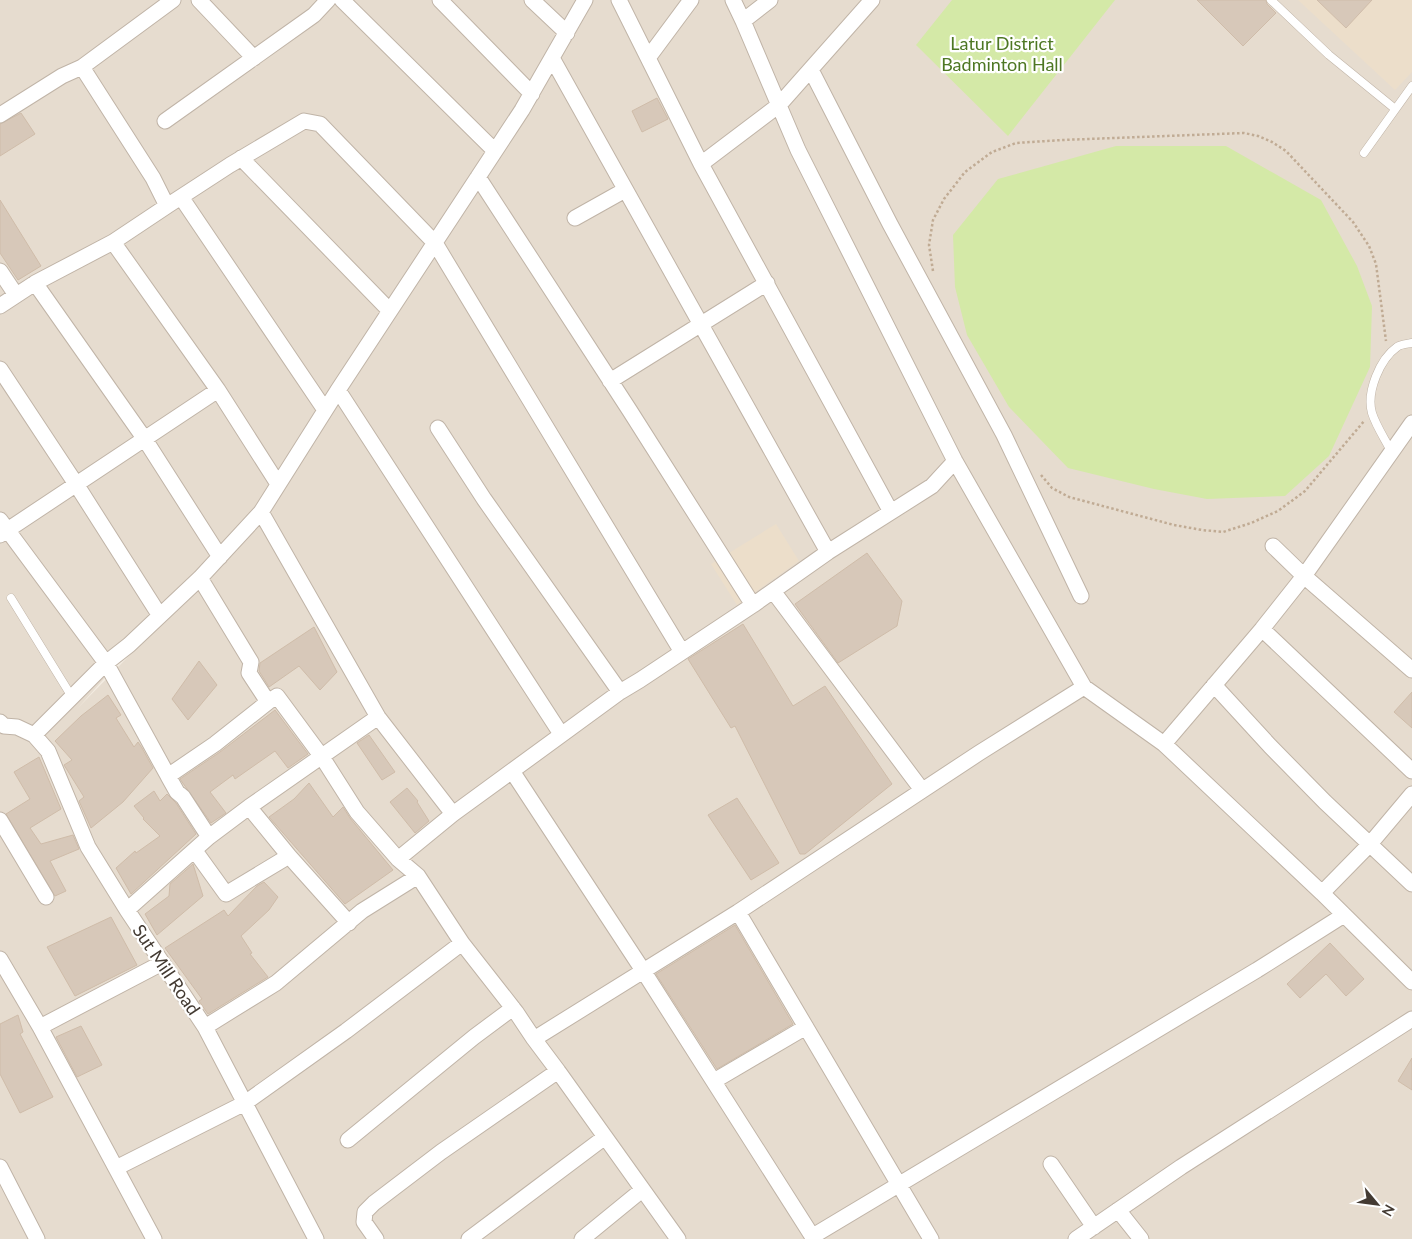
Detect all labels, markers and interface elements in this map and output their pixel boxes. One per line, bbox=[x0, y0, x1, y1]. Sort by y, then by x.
park label: Latur District Badminton Hall bbox=[941, 32, 1063, 75]
street label: Sut Mill Road bbox=[128, 920, 205, 1019]
north arrow bbox=[1352, 1179, 1402, 1229]
text: N bbox=[1379, 1202, 1399, 1219]

